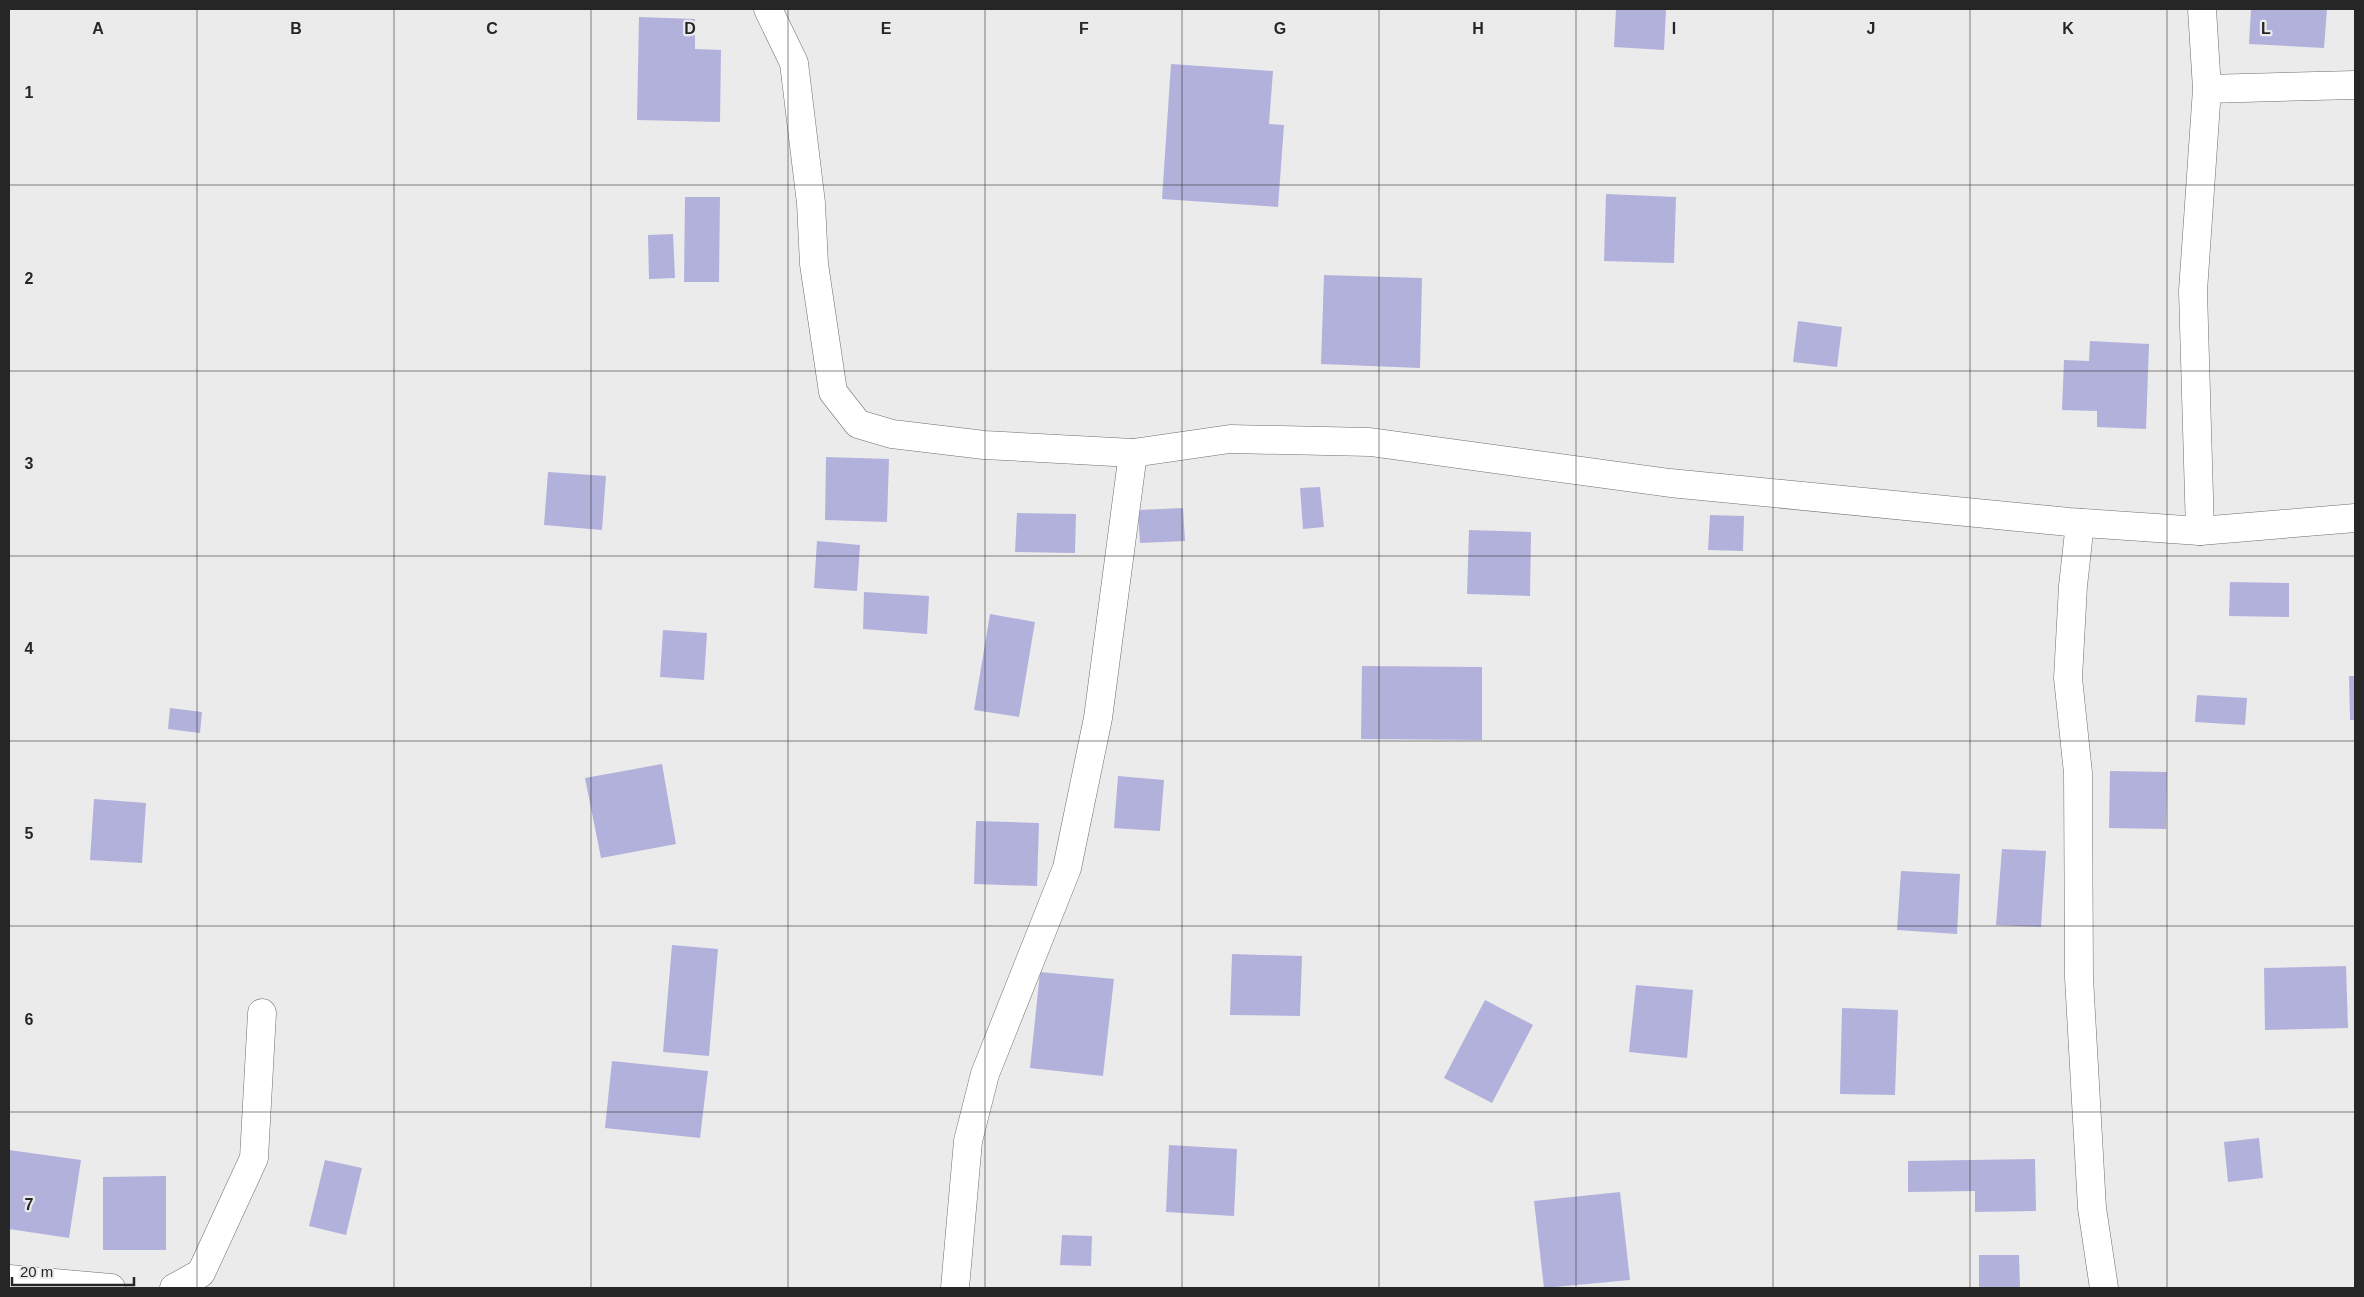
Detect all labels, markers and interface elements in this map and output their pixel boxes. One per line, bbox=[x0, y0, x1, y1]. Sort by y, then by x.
text: A bbox=[92, 20, 104, 37]
text: B bbox=[290, 20, 302, 37]
text: C bbox=[486, 20, 498, 37]
text: D bbox=[684, 20, 696, 37]
text: E bbox=[881, 20, 892, 37]
text: F bbox=[1079, 20, 1089, 37]
text: G bbox=[1274, 20, 1286, 37]
text: H bbox=[1472, 20, 1484, 37]
text: I bbox=[1672, 20, 1676, 37]
text: J bbox=[1867, 20, 1875, 37]
text: K bbox=[2062, 20, 2074, 37]
text: L bbox=[2261, 20, 2271, 37]
text: 1 bbox=[25, 84, 34, 101]
text: 2 bbox=[25, 270, 34, 287]
text: 3 bbox=[25, 455, 34, 472]
text: 4 bbox=[25, 640, 34, 657]
text: 5 bbox=[25, 825, 34, 842]
text: 6 bbox=[25, 1011, 34, 1028]
text: 7 bbox=[25, 1196, 34, 1213]
scale bar bbox=[12, 1254, 135, 1286]
text: 20 m bbox=[20, 1263, 53, 1280]

